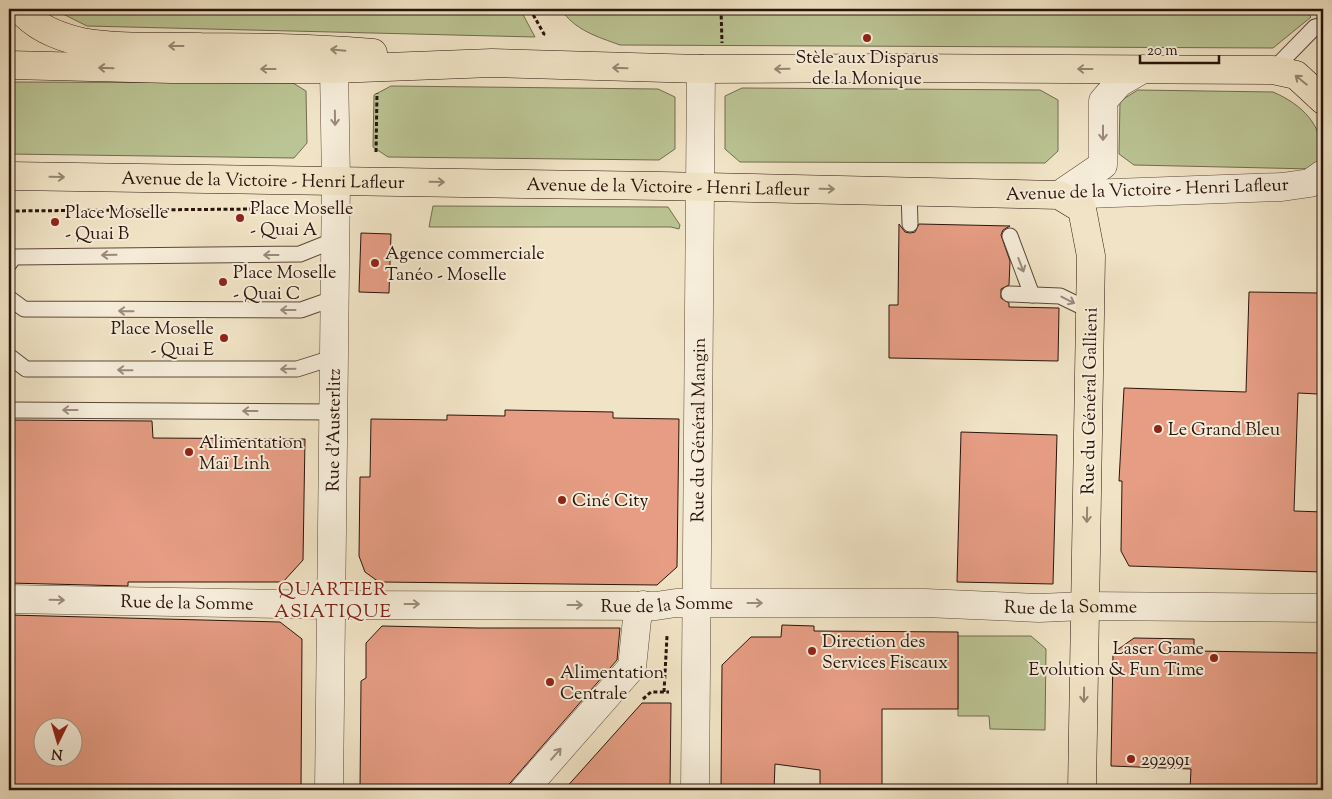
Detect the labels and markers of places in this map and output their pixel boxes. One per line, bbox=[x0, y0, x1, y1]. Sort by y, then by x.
marker: Stèle aux Disparus de la Monique bbox=[861, 32, 873, 44]
place label: Stèle aux Disparus de la Monique bbox=[795, 46, 939, 93]
place label: Place Moselle - Quai A bbox=[250, 197, 353, 244]
place label: Place Moselle - Quai B bbox=[65, 201, 168, 248]
marker: Place Moselle - Quai A bbox=[234, 212, 246, 224]
marker: Place Moselle - Quai B bbox=[49, 216, 61, 228]
place label: Agence commerciale Tanéo - Moselle bbox=[385, 242, 545, 289]
marker: Agence commerciale Tanéo - Moselle bbox=[369, 257, 381, 269]
place label: Place Moselle - Quai C bbox=[233, 261, 336, 308]
marker: Place Moselle - Quai C bbox=[217, 276, 229, 288]
place label: Place Moselle - Quai E bbox=[111, 317, 214, 364]
marker: Place Moselle - Quai E bbox=[218, 332, 230, 344]
place label: Le Grand Bleu bbox=[1168, 418, 1280, 444]
marker: Le Grand Bleu bbox=[1152, 423, 1164, 435]
place label: Alimentation Maï Linh bbox=[199, 431, 304, 478]
marker: Alimentation Maï Linh bbox=[183, 446, 195, 458]
place label: Ciné City bbox=[572, 489, 648, 515]
marker: Ciné City bbox=[556, 494, 568, 506]
place label: Direction des Services Fiscaux bbox=[822, 630, 948, 677]
place label: Laser Game Evolution & Fun Time bbox=[1028, 637, 1204, 684]
marker: Direction des Services Fiscaux bbox=[806, 645, 818, 657]
marker: Laser Game Evolution & Fun Time bbox=[1208, 652, 1220, 664]
place label: Alimentation Centrale bbox=[560, 661, 665, 708]
marker: Alimentation Centrale bbox=[544, 676, 556, 688]
place label: 292991 bbox=[1141, 748, 1190, 774]
marker: 292991 bbox=[1125, 753, 1137, 765]

